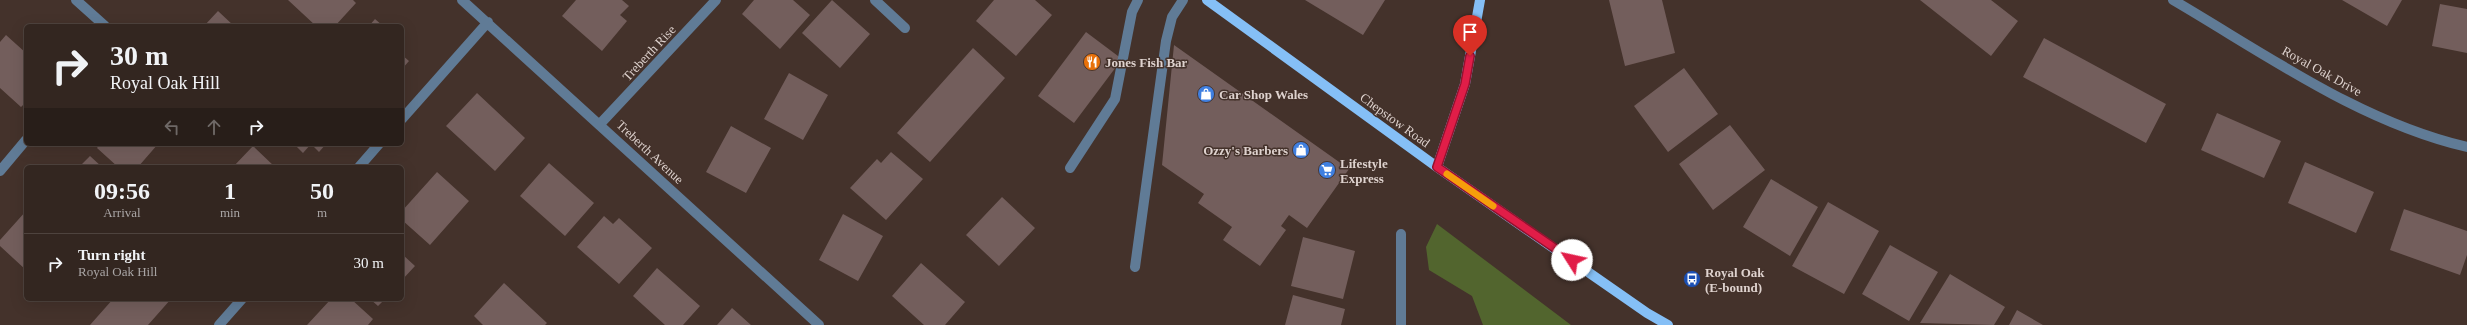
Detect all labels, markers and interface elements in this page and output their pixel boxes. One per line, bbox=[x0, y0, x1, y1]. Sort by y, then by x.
pin bbox=[1453, 15, 1487, 56]
icon: arrive bbox=[1459, 21, 1481, 43]
street label: Treberth Rise bbox=[619, 22, 679, 84]
icon: right bbox=[44, 40, 96, 92]
text: 30 m bbox=[110, 40, 168, 71]
street label: Royal Oak Drive bbox=[2280, 43, 2365, 99]
restaurant icon: Jones Fish Bar bbox=[1082, 52, 1102, 72]
place label: Jones Fish Bar bbox=[1105, 55, 1188, 70]
text: Royal Oak Hill bbox=[110, 73, 220, 93]
shop icon: Car Shop Wales bbox=[1196, 84, 1216, 104]
place label: Car Shop Wales bbox=[1219, 87, 1308, 102]
street label: Chepstow Road bbox=[1357, 90, 1433, 151]
icon: left bbox=[161, 116, 183, 138]
icon: ahead bbox=[203, 116, 225, 138]
icon: right bbox=[245, 116, 267, 138]
street label: Treberth Avenue bbox=[613, 117, 687, 187]
shop icon: Ozzy's Barbers bbox=[1291, 140, 1311, 160]
place label: Ozzy's Barbers bbox=[1203, 143, 1288, 158]
place label: Lifestyle Express bbox=[1340, 156, 1388, 186]
supermarket icon: Lifestyle Express bbox=[1317, 160, 1337, 180]
text: 09:56 bbox=[94, 178, 150, 204]
text: 1 bbox=[224, 178, 236, 204]
text: 50 bbox=[310, 178, 334, 204]
text: Arrival bbox=[103, 205, 141, 220]
text: min bbox=[220, 205, 240, 220]
text: m bbox=[317, 205, 327, 220]
position arrow bbox=[1551, 239, 1593, 281]
text: Turn right bbox=[78, 247, 145, 263]
icon: right bbox=[44, 253, 66, 275]
text: 30 m bbox=[354, 255, 384, 271]
text: Royal Oak Hill bbox=[78, 264, 157, 279]
place label: Royal Oak (E-bound) bbox=[1705, 265, 1765, 295]
bus stop icon: Royal Oak (E-bound) bbox=[1682, 269, 1702, 289]

